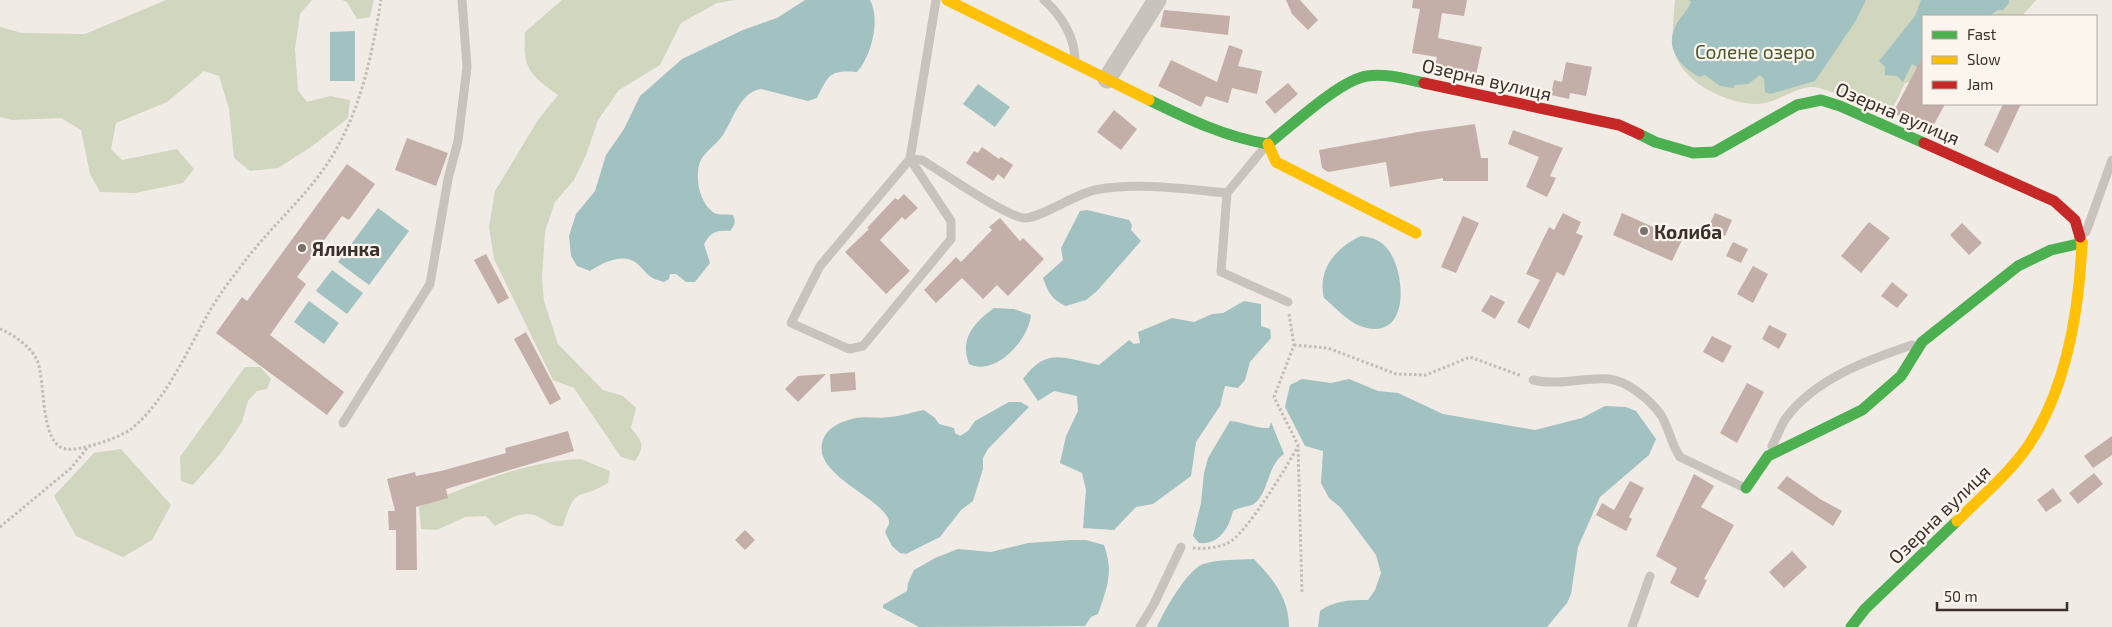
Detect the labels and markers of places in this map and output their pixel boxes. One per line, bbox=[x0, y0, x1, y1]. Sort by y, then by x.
place label: Колиба bbox=[1654, 220, 1722, 243]
marker: Колиба bbox=[1638, 225, 1650, 237]
place label: Ялинка bbox=[312, 237, 380, 260]
marker: Ялинка bbox=[296, 242, 308, 254]

